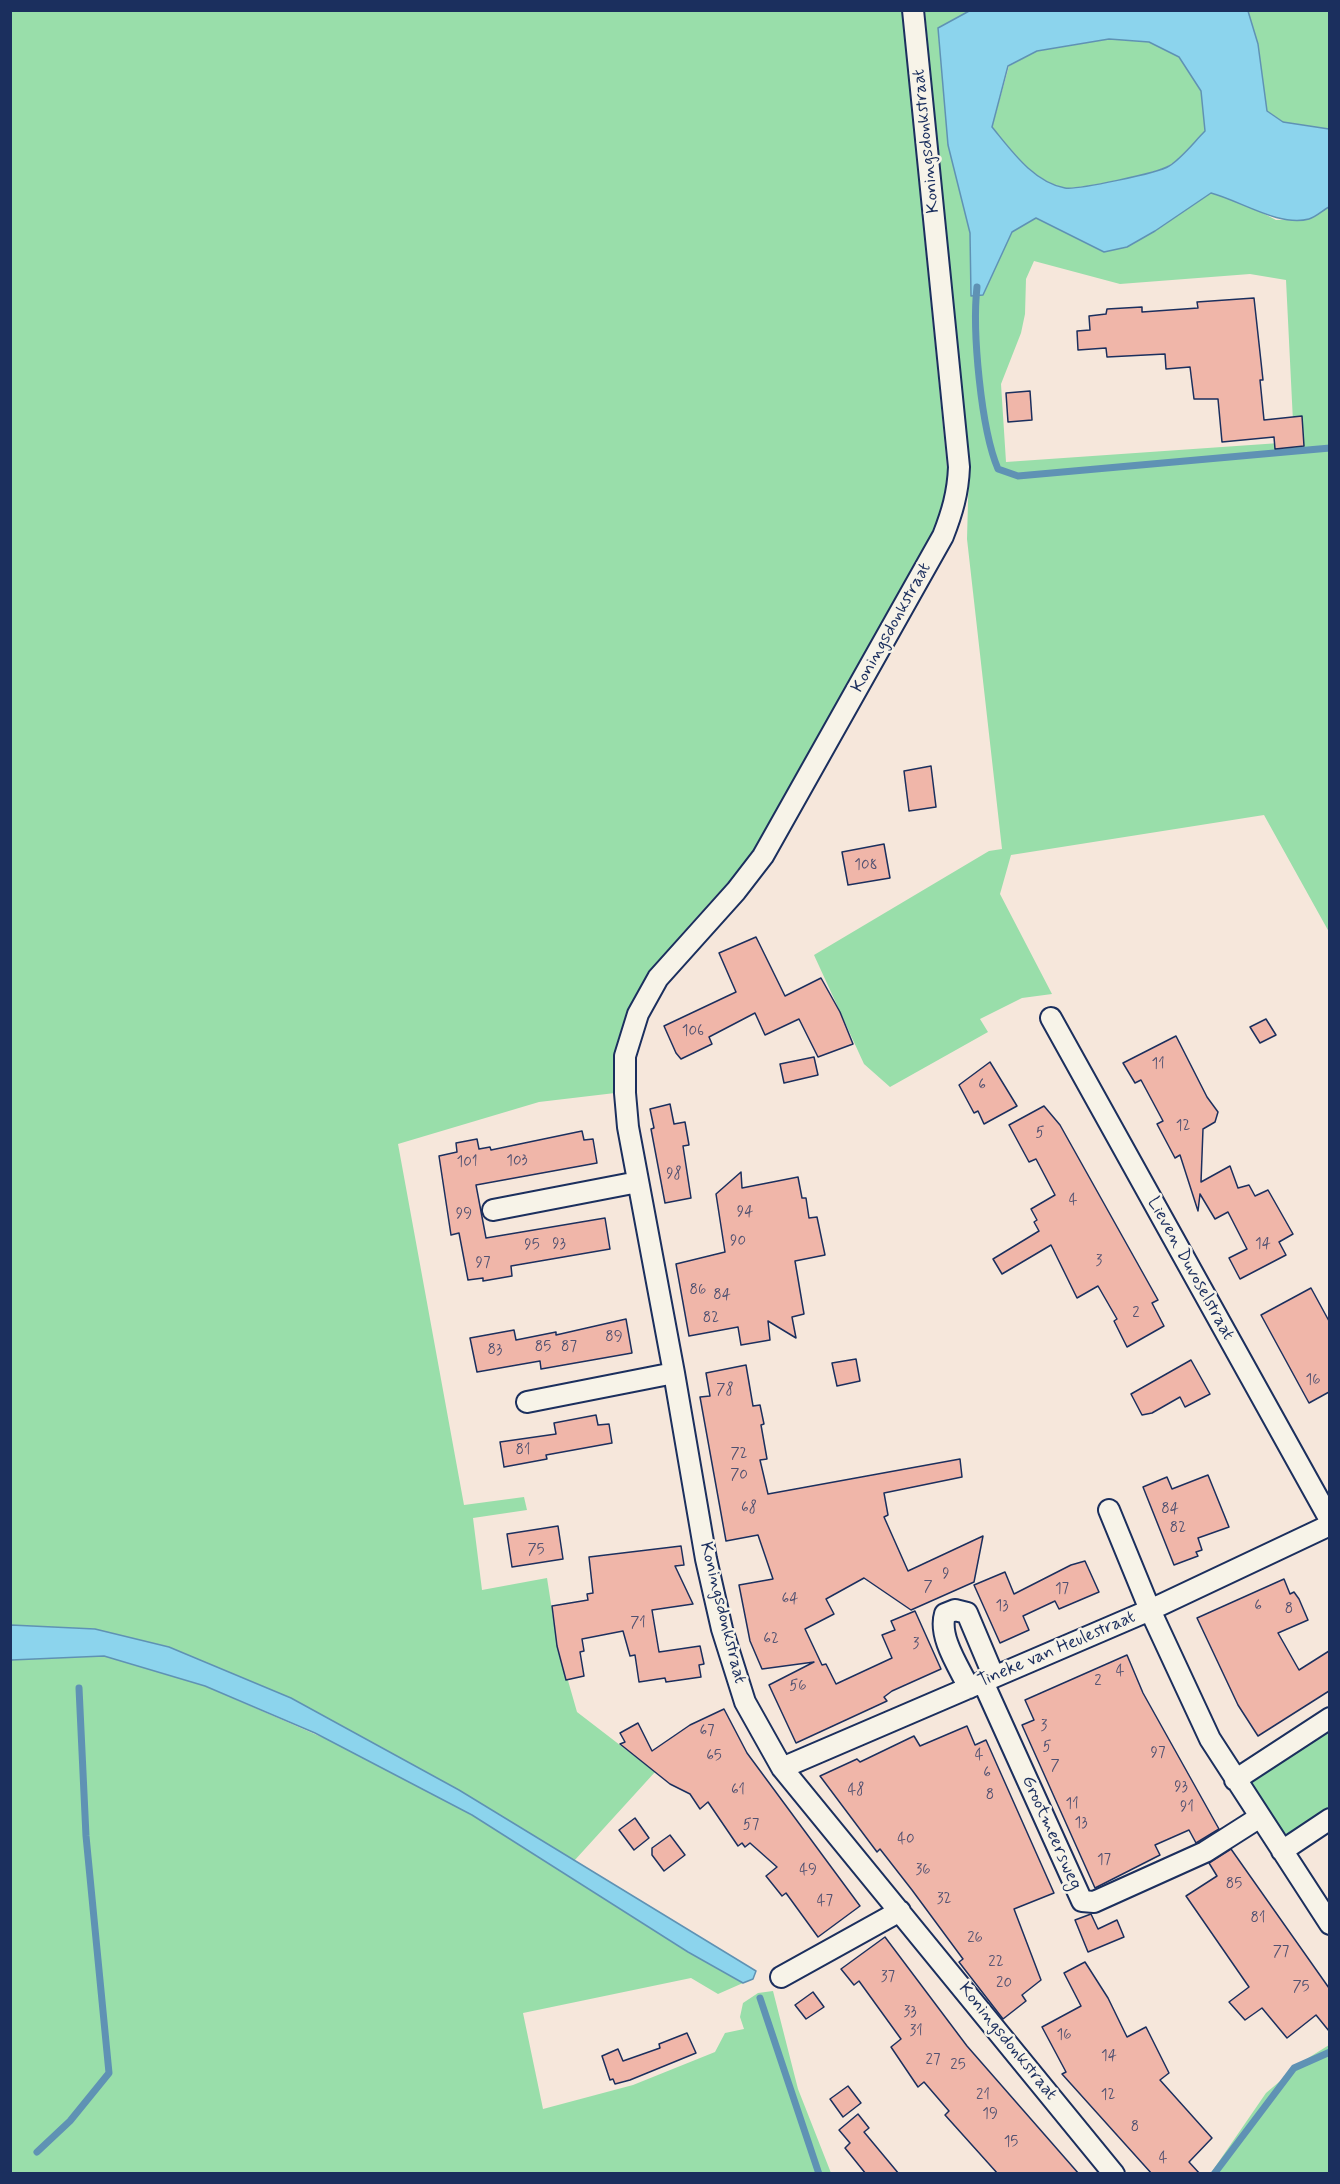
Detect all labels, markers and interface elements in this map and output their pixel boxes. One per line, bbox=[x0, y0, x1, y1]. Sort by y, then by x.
street label: Koningsdonkstraat bbox=[909, 68, 945, 214]
street label: Koningsdonkstraat bbox=[847, 559, 937, 697]
house number: 108 bbox=[854, 857, 878, 875]
house number: 106 bbox=[682, 1023, 704, 1041]
house number: 11 bbox=[1151, 1056, 1165, 1074]
house number: 6 bbox=[978, 1077, 986, 1095]
house number: 12 bbox=[1176, 1118, 1190, 1136]
house number: 5 bbox=[1036, 1125, 1044, 1143]
house number: 103 bbox=[506, 1153, 528, 1171]
house number: 101 bbox=[456, 1154, 478, 1172]
house number: 98 bbox=[666, 1166, 682, 1184]
house number: 4 bbox=[1069, 1192, 1077, 1210]
street label: Lieven Duvoselstraat bbox=[1142, 1194, 1238, 1344]
house number: 94 bbox=[737, 1204, 753, 1222]
house number: 99 bbox=[456, 1206, 472, 1224]
house number: 90 bbox=[730, 1233, 746, 1251]
house number: 93 bbox=[552, 1236, 566, 1254]
house number: 14 bbox=[1255, 1236, 1271, 1254]
house number: 95 bbox=[524, 1237, 540, 1255]
house number: 3 bbox=[1096, 1253, 1102, 1271]
house number: 97 bbox=[476, 1255, 490, 1273]
house number: 86 bbox=[690, 1282, 706, 1300]
house number: 84 bbox=[713, 1287, 731, 1305]
house number: 2 bbox=[1132, 1305, 1140, 1323]
house number: 82 bbox=[703, 1310, 719, 1328]
house number: 89 bbox=[605, 1329, 623, 1347]
house number: 85 bbox=[535, 1339, 551, 1357]
house number: 87 bbox=[561, 1339, 577, 1357]
house number: 83 bbox=[488, 1342, 502, 1360]
house number: 16 bbox=[1306, 1372, 1320, 1390]
house number: 78 bbox=[716, 1382, 734, 1400]
house number: 81 bbox=[516, 1442, 530, 1460]
house number: 72 bbox=[730, 1446, 748, 1464]
house number: 70 bbox=[730, 1467, 748, 1485]
house number: 68 bbox=[741, 1500, 757, 1518]
house number: 84 bbox=[1161, 1501, 1179, 1519]
house number: 82 bbox=[1170, 1520, 1186, 1538]
street label: Koningsdonkstraat bbox=[694, 1540, 750, 1686]
house number: 75 bbox=[527, 1542, 545, 1560]
house number: 9 bbox=[942, 1566, 950, 1584]
house number: 7 bbox=[923, 1579, 933, 1597]
house number: 17 bbox=[1055, 1581, 1069, 1599]
house number: 64 bbox=[782, 1591, 798, 1609]
house number: 13 bbox=[995, 1598, 1009, 1616]
house number: 6 bbox=[1254, 1598, 1262, 1616]
house number: 8 bbox=[1285, 1601, 1293, 1619]
street label: Tineke van Heulestraat bbox=[975, 1607, 1139, 1693]
house number: 71 bbox=[630, 1615, 646, 1633]
house number: 62 bbox=[763, 1631, 779, 1649]
house number: 3 bbox=[913, 1636, 919, 1654]
house number: 4 bbox=[1116, 1663, 1124, 1681]
house number: 2 bbox=[1094, 1673, 1102, 1691]
house number: 56 bbox=[789, 1678, 807, 1696]
house number: 3 bbox=[1041, 1718, 1047, 1736]
house number: 67 bbox=[699, 1723, 715, 1741]
house number: 5 bbox=[1043, 1739, 1051, 1757]
house number: 97 bbox=[1151, 1745, 1165, 1763]
house number: 4 bbox=[975, 1747, 983, 1765]
house number: 65 bbox=[706, 1748, 722, 1766]
house number: 7 bbox=[1050, 1758, 1060, 1776]
house number: 6 bbox=[983, 1765, 991, 1783]
street label: Grootmeersweg bbox=[1016, 1773, 1086, 1893]
house number: 93 bbox=[1174, 1779, 1188, 1797]
house number: 61 bbox=[731, 1782, 745, 1800]
house number: 48 bbox=[848, 1782, 864, 1800]
house number: 8 bbox=[986, 1787, 994, 1805]
house number: 11 bbox=[1065, 1796, 1079, 1814]
house number: 91 bbox=[1180, 1799, 1194, 1817]
house number: 13 bbox=[1074, 1815, 1088, 1833]
house number: 57 bbox=[743, 1817, 759, 1835]
house number: 40 bbox=[897, 1831, 915, 1849]
house number: 17 bbox=[1097, 1852, 1111, 1870]
house number: 49 bbox=[799, 1862, 817, 1880]
house number: 36 bbox=[915, 1862, 931, 1880]
house number: 85 bbox=[1226, 1876, 1242, 1894]
house number: 32 bbox=[937, 1891, 951, 1909]
house number: 47 bbox=[817, 1893, 833, 1911]
house number: 81 bbox=[1251, 1910, 1265, 1928]
house number: 26 bbox=[967, 1930, 983, 1948]
house number: 77 bbox=[1273, 1944, 1289, 1962]
house number: 22 bbox=[988, 1954, 1004, 1972]
house number: 37 bbox=[881, 1969, 895, 1987]
house number: 20 bbox=[996, 1975, 1012, 1993]
street label: Koningsdonkstraat bbox=[953, 1979, 1061, 2105]
house number: 75 bbox=[1292, 1979, 1310, 1997]
house number: 33 bbox=[903, 2004, 917, 2022]
house number: 31 bbox=[909, 2023, 923, 2041]
house number: 16 bbox=[1057, 2027, 1071, 2045]
house number: 14 bbox=[1101, 2048, 1117, 2066]
house number: 27 bbox=[926, 2052, 940, 2070]
house number: 25 bbox=[950, 2057, 966, 2075]
house number: 21 bbox=[976, 2087, 990, 2105]
house number: 12 bbox=[1101, 2087, 1115, 2105]
house number: 19 bbox=[982, 2106, 998, 2124]
house number: 8 bbox=[1131, 2119, 1139, 2137]
house number: 15 bbox=[1004, 2134, 1018, 2152]
house number: 4 bbox=[1159, 2150, 1167, 2168]

